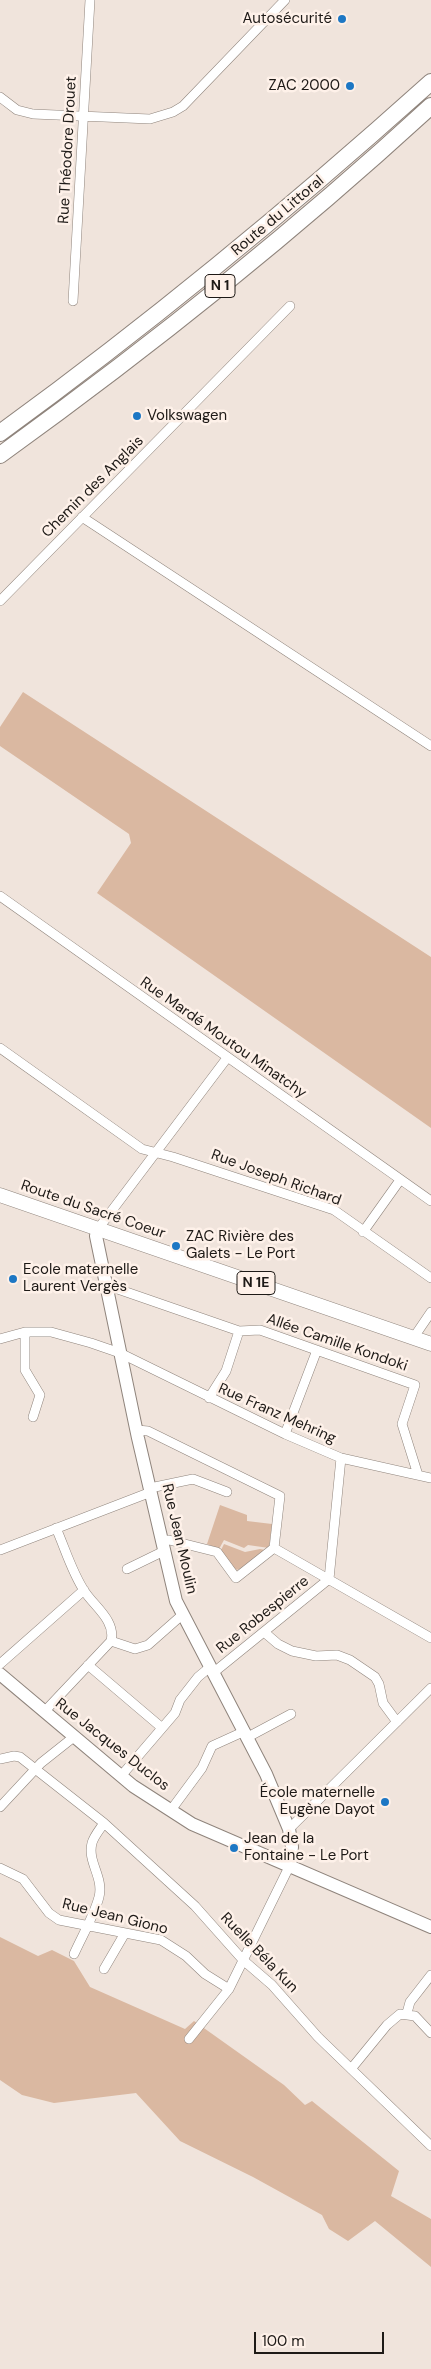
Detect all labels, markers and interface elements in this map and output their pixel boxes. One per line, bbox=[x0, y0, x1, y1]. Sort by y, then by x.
place label: Autosécurité bbox=[242, 10, 332, 28]
marker: Autosécurité bbox=[336, 13, 348, 25]
street label: Rue Théodore Drouet bbox=[55, 76, 81, 224]
place label: ZAC 2000 bbox=[269, 77, 340, 95]
marker: ZAC 2000 bbox=[344, 80, 356, 92]
street label: Route du Littoral bbox=[228, 172, 328, 260]
road number: N 1 bbox=[205, 274, 235, 298]
place label: Volkswagen bbox=[147, 407, 227, 425]
marker: Volkswagen bbox=[131, 410, 143, 422]
street label: Chemin des Anglais bbox=[38, 432, 148, 542]
street label: Rue Mardé Moutou Minatchy bbox=[136, 974, 310, 1102]
street label: Rue Joseph Richard bbox=[209, 1146, 343, 1210]
street label: Route du Sacré Coeur bbox=[18, 1177, 168, 1243]
place label: ZAC Rivière des Galets - Le Port bbox=[186, 1228, 295, 1263]
marker: ZAC Rivière des Galets - Le Port bbox=[170, 1240, 182, 1252]
place label: Ecole maternelle Laurent Vergès bbox=[23, 1261, 138, 1296]
road number: N 1E bbox=[237, 1272, 275, 1295]
marker: Ecole maternelle Laurent Vergès bbox=[7, 1273, 19, 1285]
street label: Allée Camille Kondoki bbox=[264, 1310, 410, 1376]
street label: Rue Franz Mehring bbox=[215, 1380, 339, 1448]
street label: Rue Jean Moulin bbox=[158, 1482, 200, 1596]
street label: Rue Robespierre bbox=[213, 1572, 313, 1658]
street label: Rue Jacques Duclos bbox=[51, 1695, 173, 1795]
place label: École maternelle Eugène Dayot bbox=[260, 1784, 375, 1819]
marker: École maternelle Eugène Dayot bbox=[379, 1796, 391, 1808]
place label: Jean de la Fontaine - Le Port bbox=[244, 1830, 369, 1865]
marker: Jean de la Fontaine - Le Port bbox=[228, 1842, 240, 1854]
street label: Rue Jean Giono bbox=[60, 1895, 170, 1939]
street label: Ruelle Béla Kun bbox=[216, 1909, 302, 1997]
scale bar bbox=[256, 2322, 386, 2354]
text: 100 m bbox=[262, 2331, 305, 2351]

